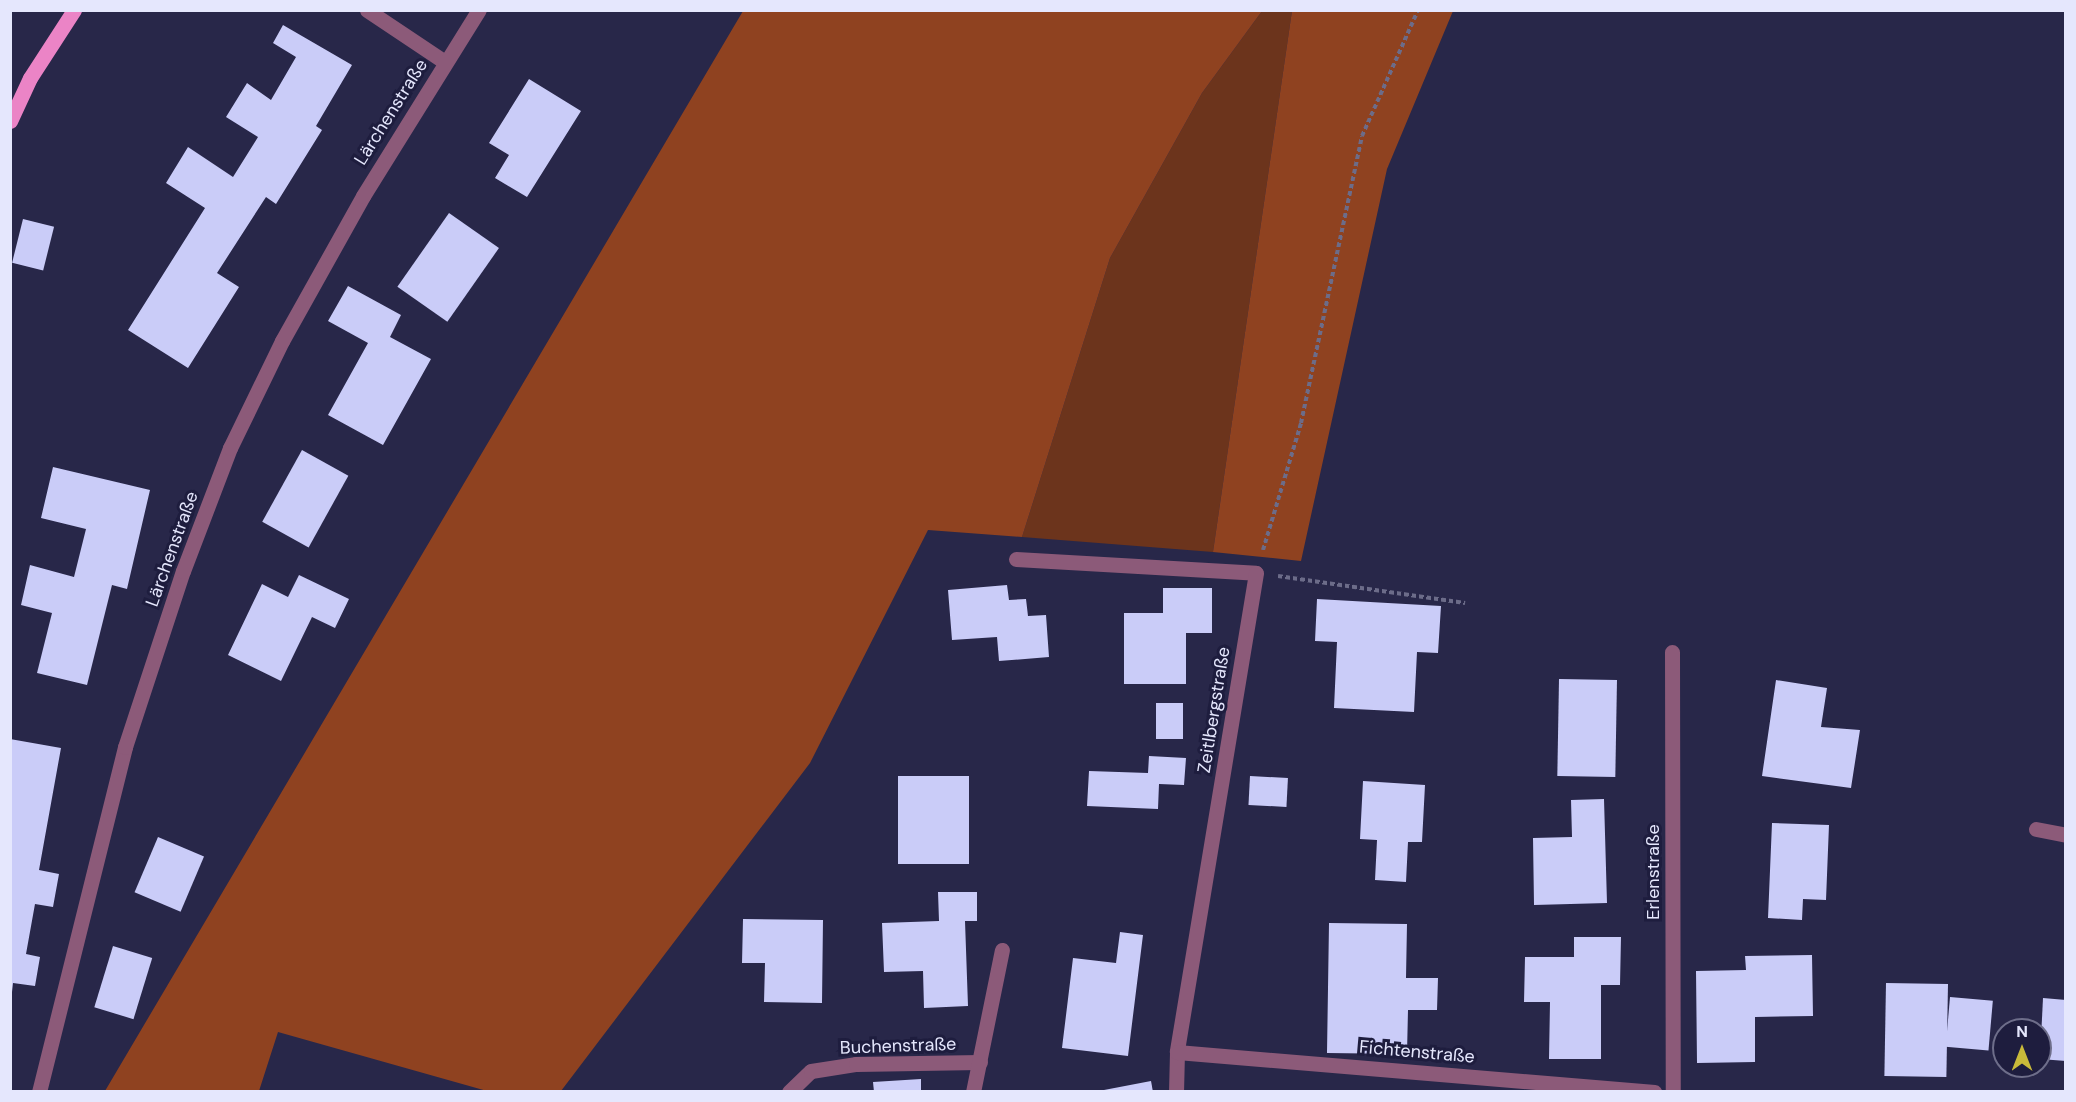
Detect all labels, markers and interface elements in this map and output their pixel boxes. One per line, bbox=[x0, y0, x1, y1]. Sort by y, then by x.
street label: Lärchenstraße bbox=[350, 55, 432, 169]
street label: Lärchenstraße bbox=[141, 489, 203, 609]
street label: Zeitlbergstraße bbox=[1193, 645, 1235, 775]
street label: Erlenstraße bbox=[1642, 824, 1664, 920]
north arrow bbox=[1992, 1018, 2052, 1078]
text: N bbox=[2016, 1021, 2028, 1042]
street label: Buchenstraße bbox=[839, 1033, 957, 1059]
street label: Fichtenstraße bbox=[1358, 1036, 1476, 1068]

